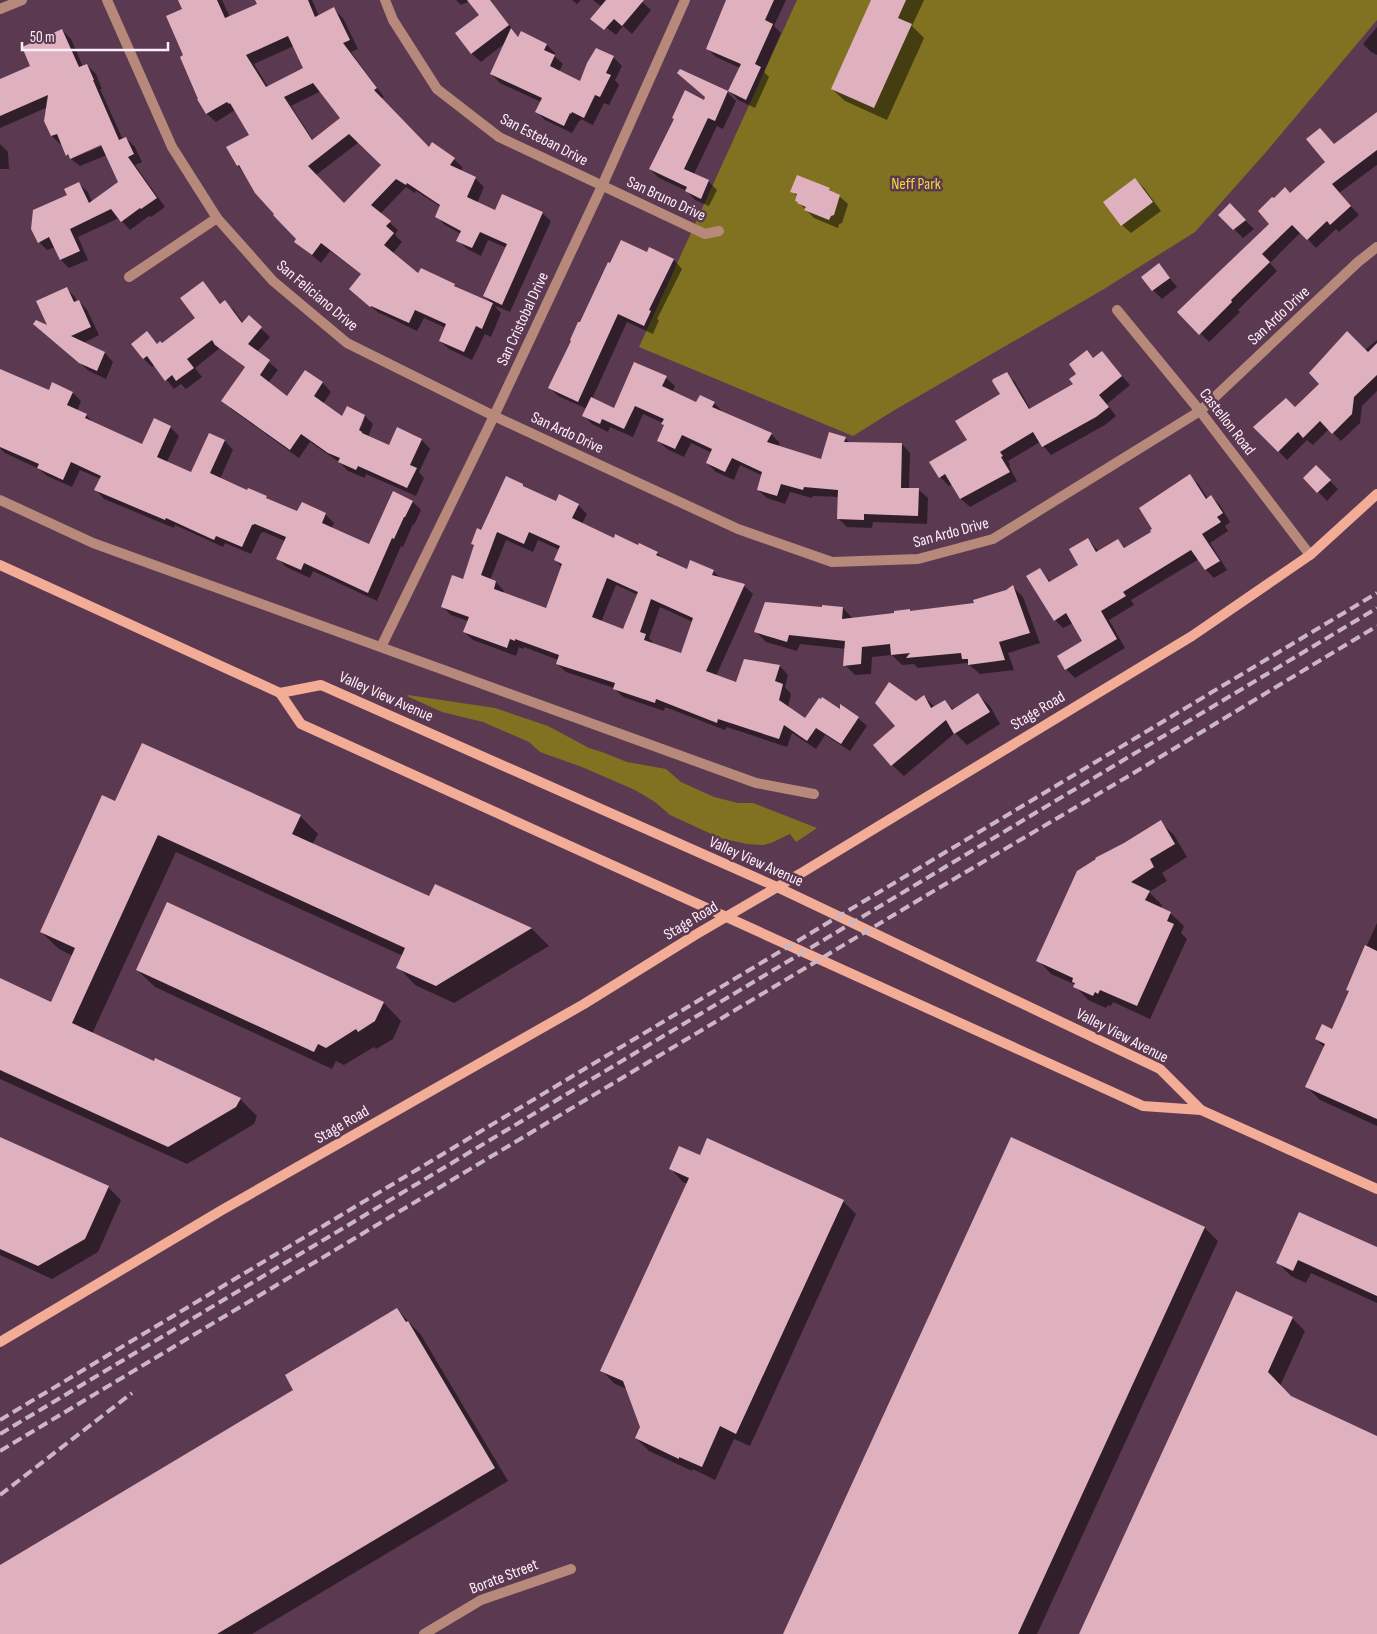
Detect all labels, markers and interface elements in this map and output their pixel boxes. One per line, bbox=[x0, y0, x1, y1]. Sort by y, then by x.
scale bar bbox=[22, 20, 169, 52]
text: 50 m bbox=[30, 28, 55, 47]
street label: San Esteban Drive bbox=[497, 110, 591, 170]
street label: San Bruno Drive bbox=[624, 172, 708, 226]
park label: Neff Park bbox=[891, 175, 941, 194]
street label: San Feliciano Drive bbox=[272, 256, 362, 336]
street label: San Cristobal Drive bbox=[493, 269, 553, 369]
street label: San Ardo Drive bbox=[1244, 283, 1314, 349]
street label: Castellon Road bbox=[1195, 385, 1259, 459]
street label: San Ardo Drive bbox=[528, 408, 606, 458]
street label: San Ardo Drive bbox=[911, 514, 991, 552]
street label: Valley View Avenue bbox=[336, 668, 436, 726]
street label: Stage Road bbox=[1007, 687, 1069, 735]
street label: Valley View Avenue bbox=[706, 833, 806, 891]
street label: Stage Road bbox=[660, 897, 722, 945]
street label: Valley View Avenue bbox=[1073, 1005, 1171, 1067]
street label: Stage Road bbox=[311, 1102, 373, 1148]
street label: Borate Street bbox=[467, 1555, 541, 1599]

